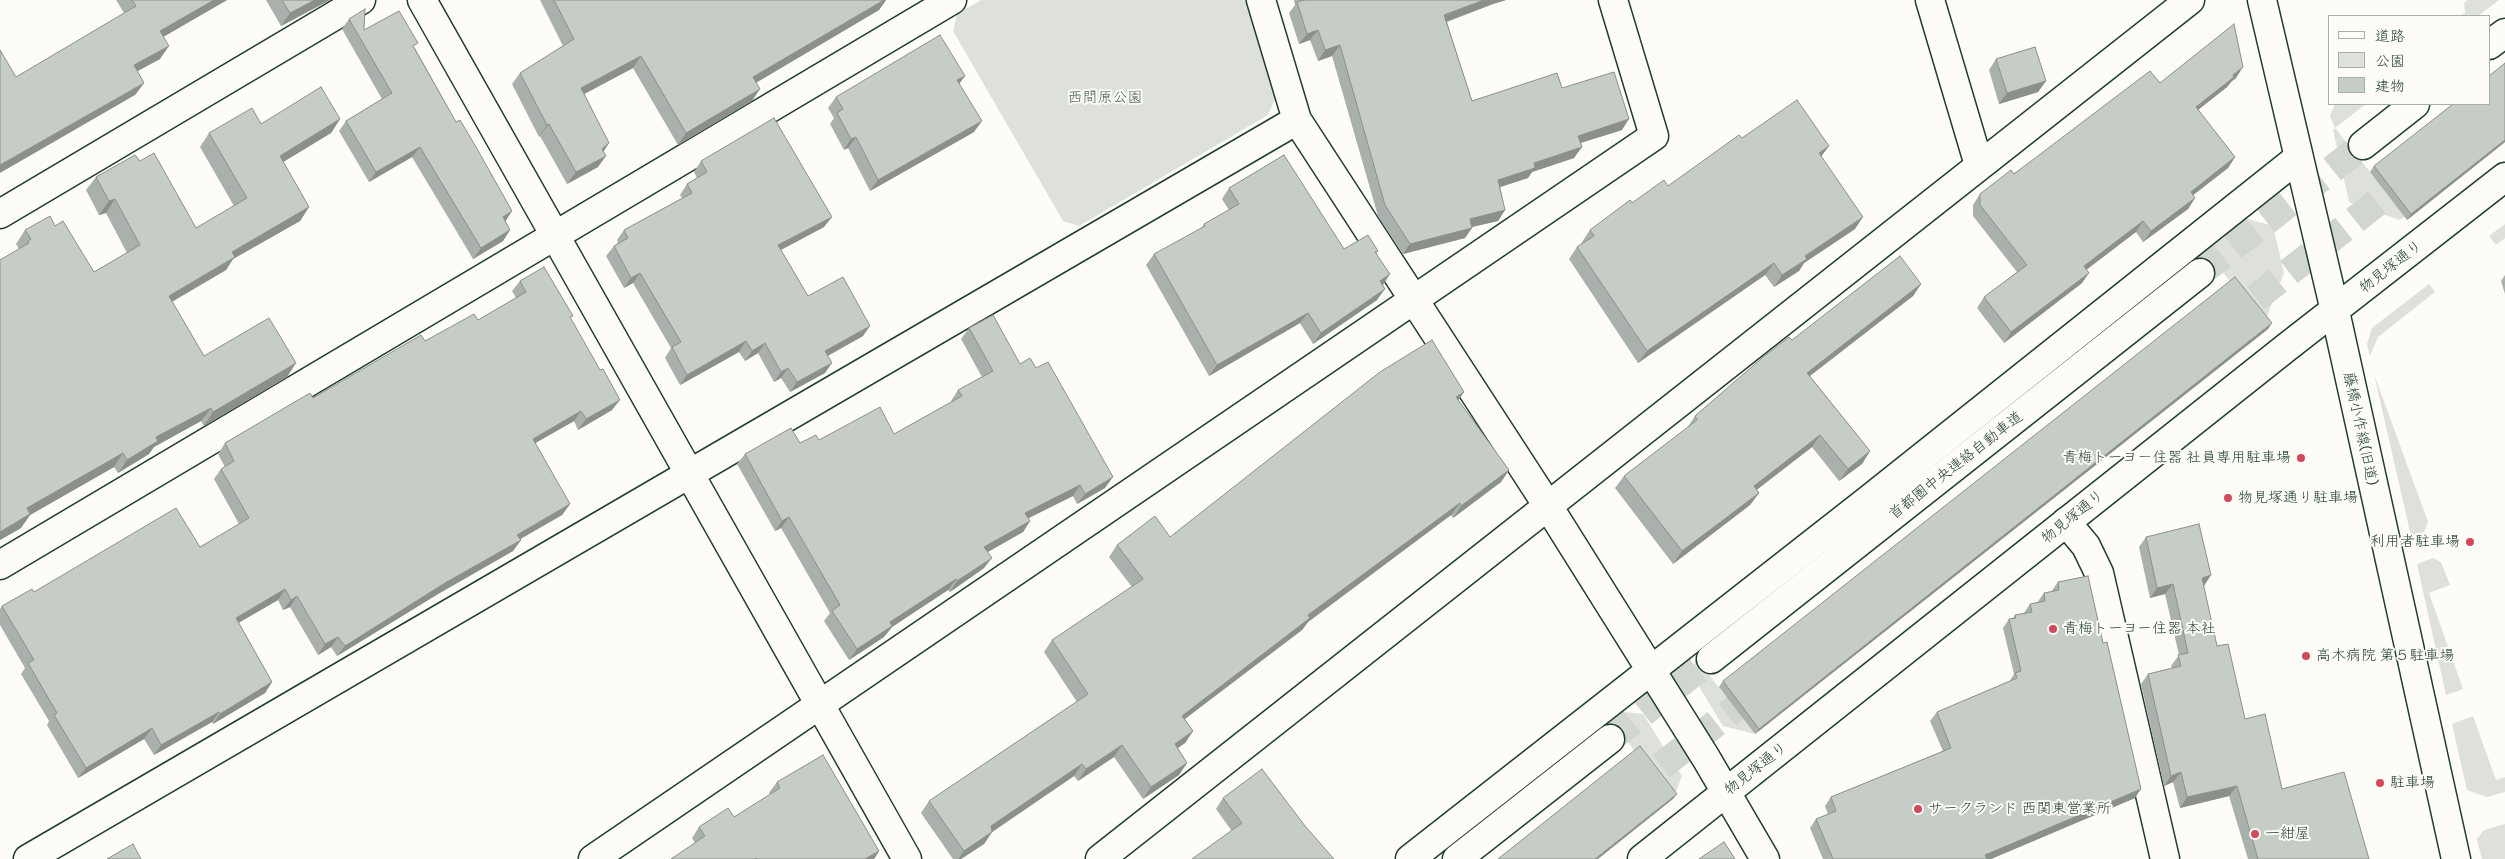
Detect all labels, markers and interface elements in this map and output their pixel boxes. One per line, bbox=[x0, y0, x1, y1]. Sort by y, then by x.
legend bbox=[2328, 15, 2490, 105]
text: 道路 bbox=[2375, 25, 2405, 46]
text: 公園 bbox=[2375, 50, 2405, 71]
text: 建物 bbox=[2375, 75, 2405, 96]
park label: 西間原公園 bbox=[1068, 89, 1142, 107]
street label: 物見塚通り bbox=[2356, 237, 2426, 297]
street label: 藤橋小作線(旧道) bbox=[2339, 371, 2381, 487]
street label: 首都圏中央連絡自動車道 bbox=[1885, 408, 2027, 524]
place label: 青梅トーヨ－住器 社員専用駐車場 bbox=[2063, 449, 2291, 467]
marker: 青梅トーヨ－住器 社員専用駐車場 bbox=[2295, 452, 2307, 464]
street label: 物見塚通り bbox=[2038, 486, 2108, 548]
place label: 物見塚通り駐車場 bbox=[2238, 489, 2358, 507]
marker: 物見塚通り駐車場 bbox=[2222, 492, 2234, 504]
place label: 利用者駐車場 bbox=[2370, 533, 2460, 551]
marker: 利用者駐車場 bbox=[2464, 536, 2476, 548]
place label: 青梅トーヨー住器 本社 bbox=[2063, 620, 2216, 638]
marker: 青梅トーヨー住器 本社 bbox=[2047, 623, 2059, 635]
place label: 高木病院 第５駐車場 bbox=[2316, 647, 2454, 665]
marker: 高木病院 第５駐車場 bbox=[2300, 650, 2312, 662]
street label: 物見塚通り bbox=[1721, 739, 1791, 799]
place label: 駐車場 bbox=[2390, 774, 2435, 792]
marker: 駐車場 bbox=[2374, 777, 2386, 789]
place label: サークランド 西関東営業所 bbox=[1928, 800, 2111, 818]
marker: サークランド 西関東営業所 bbox=[1912, 803, 1924, 815]
place label: 一紺屋 bbox=[2265, 825, 2310, 843]
marker: 一紺屋 bbox=[2249, 828, 2261, 840]

